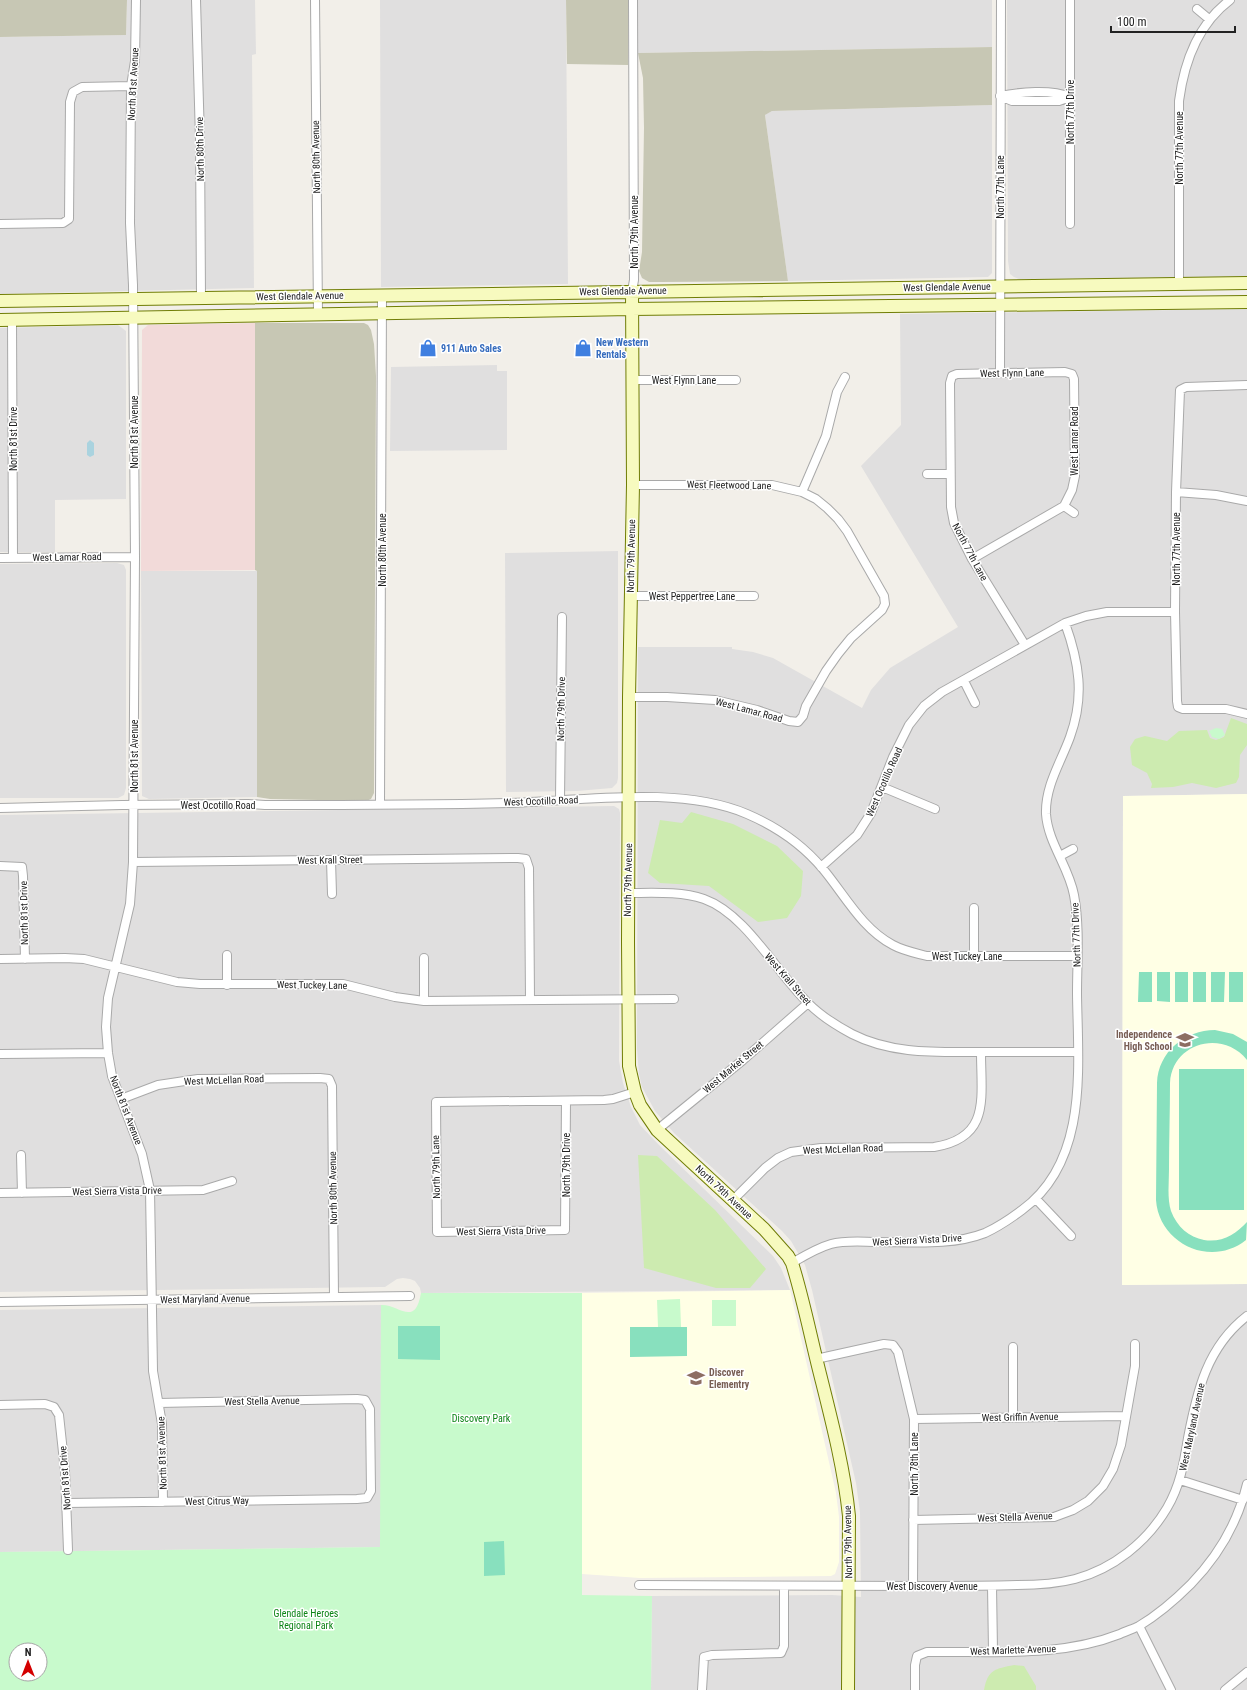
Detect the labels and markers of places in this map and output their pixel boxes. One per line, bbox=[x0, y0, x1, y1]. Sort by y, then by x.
place label: New Western Rentals bbox=[596, 337, 648, 360]
shop icon: 911 Auto Sales bbox=[418, 338, 438, 358]
shop icon: New Western Rentals bbox=[573, 338, 593, 358]
place label: 911 Auto Sales bbox=[441, 343, 502, 354]
place label: Independence High School bbox=[1116, 1029, 1172, 1052]
school or university icon: Independence High School bbox=[1175, 1030, 1195, 1050]
place label: Discover Elementry bbox=[709, 1367, 750, 1390]
school or university icon: Discover Elementry bbox=[686, 1368, 706, 1388]

